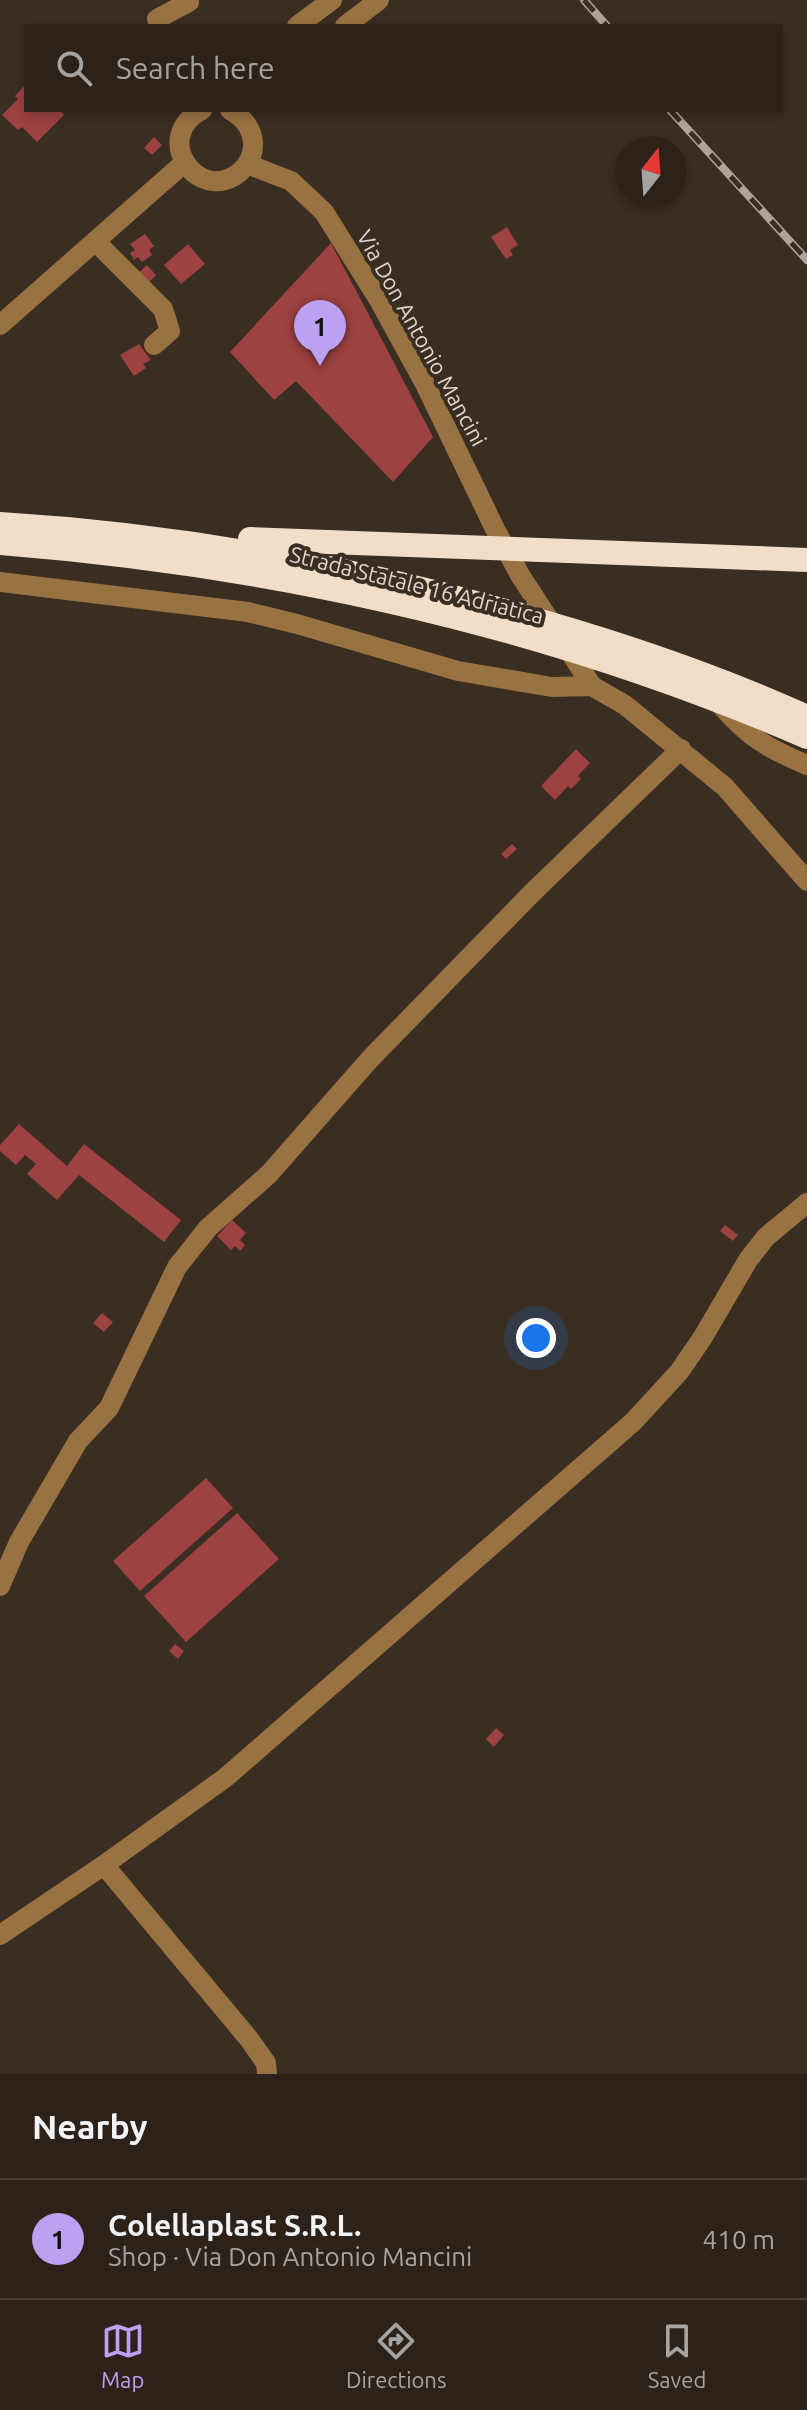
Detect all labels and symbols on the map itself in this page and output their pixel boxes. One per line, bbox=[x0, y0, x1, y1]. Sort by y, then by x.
north arrow bbox=[615, 136, 687, 208]
street label: Via Don Antonio Mancini bbox=[353, 225, 492, 450]
pin: 1 bbox=[294, 300, 346, 366]
street label: Strada Statale 16 Adriatica bbox=[288, 541, 547, 628]
your location bbox=[516, 1318, 556, 1358]

